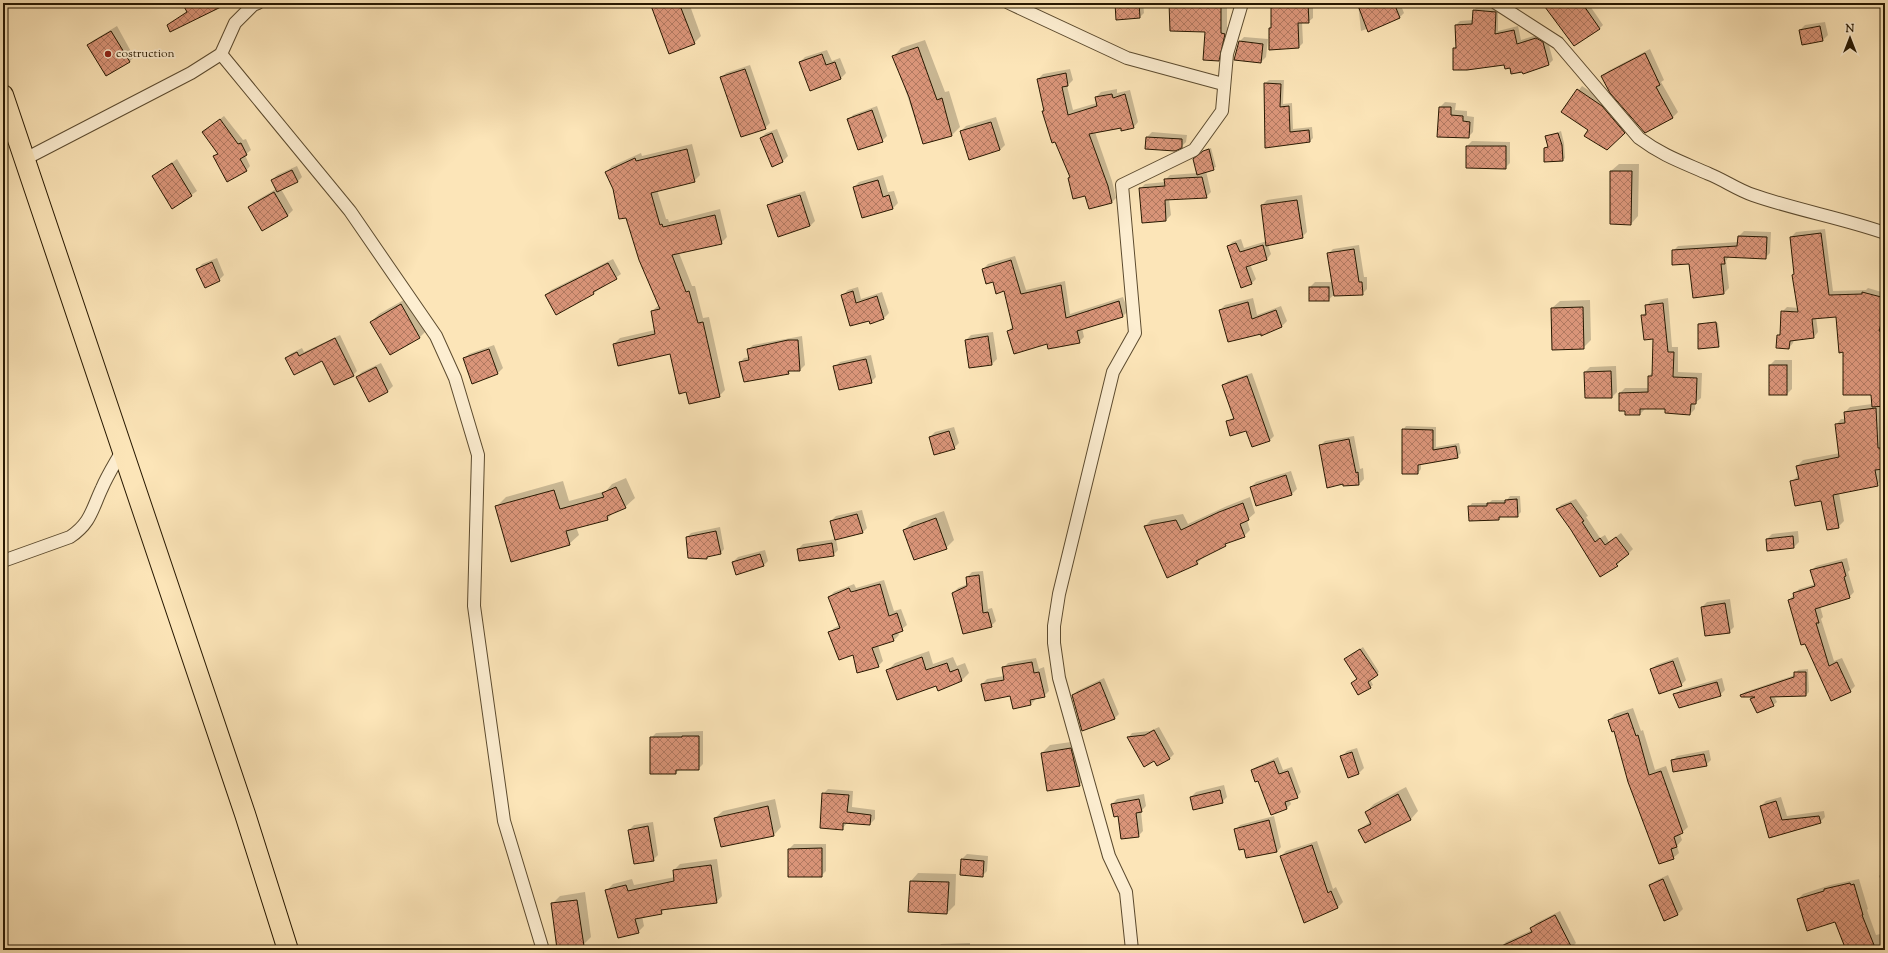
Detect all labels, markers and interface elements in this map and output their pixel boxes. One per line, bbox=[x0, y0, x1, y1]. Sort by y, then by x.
north arrow bbox=[1830, 18, 1870, 58]
text: N bbox=[1845, 21, 1855, 37]
place label: costruction bbox=[116, 45, 175, 63]
marker: costruction bbox=[103, 49, 113, 59]

